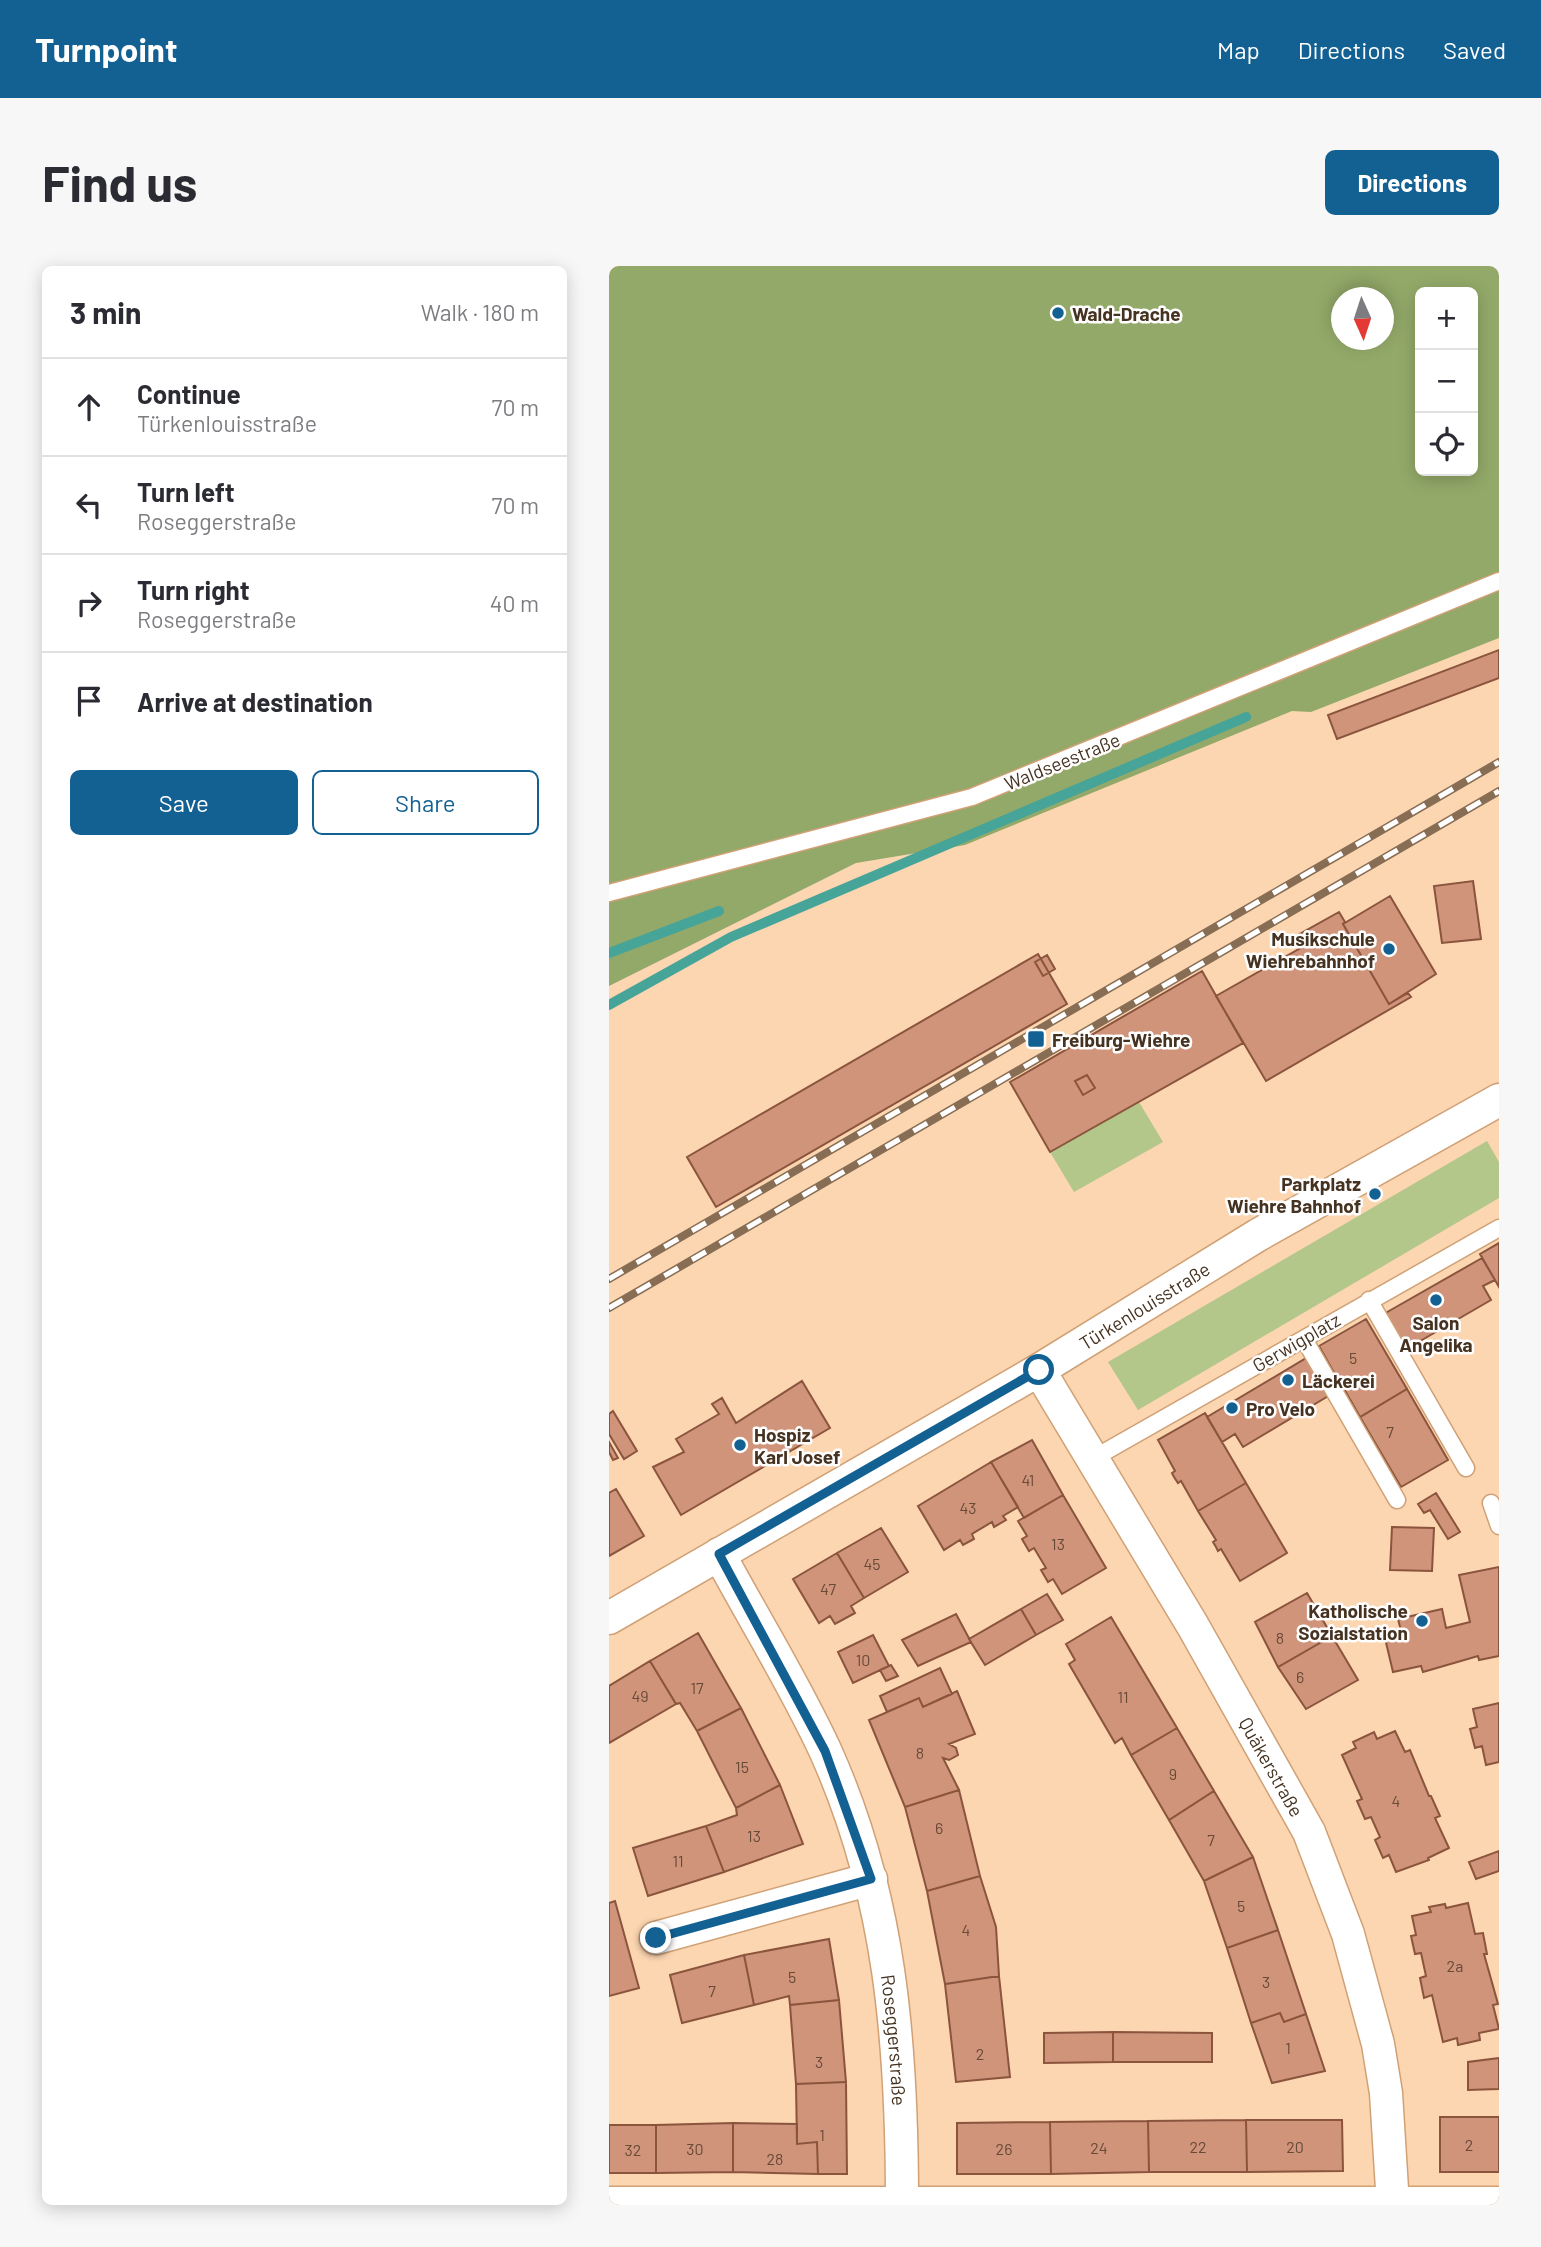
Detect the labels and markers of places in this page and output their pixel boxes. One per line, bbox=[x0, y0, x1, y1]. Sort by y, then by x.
place label: Wald-Drache bbox=[1072, 302, 1181, 325]
marker: Wald-Drache bbox=[1050, 305, 1066, 321]
place label: Musikschule Wiehrebahnhof bbox=[1246, 927, 1375, 972]
marker: Musikschule Wiehrebahnhof bbox=[1381, 941, 1397, 957]
place label: Freiburg-Wiehre bbox=[1052, 1028, 1190, 1051]
marker: Freiburg-Wiehre bbox=[1026, 1029, 1046, 1049]
place label: Parkplatz Wiehre Bahnhof bbox=[1227, 1172, 1361, 1217]
marker: Parkplatz Wiehre Bahnhof bbox=[1367, 1186, 1383, 1202]
marker: Salon Angelika bbox=[1428, 1292, 1444, 1308]
place label: Salon Angelika bbox=[1399, 1311, 1473, 1356]
place label: Läckerei bbox=[1302, 1369, 1375, 1392]
marker: Läckerei bbox=[1280, 1372, 1296, 1388]
place label: Pro Velo bbox=[1246, 1397, 1315, 1420]
marker: Pro Velo bbox=[1224, 1400, 1240, 1416]
place label: Hospiz Karl Josef bbox=[754, 1423, 840, 1468]
marker: Hospiz Karl Josef bbox=[732, 1437, 748, 1453]
place label: Katholische Sozialstation bbox=[1298, 1599, 1408, 1644]
marker: Katholische Sozialstation bbox=[1414, 1613, 1430, 1629]

